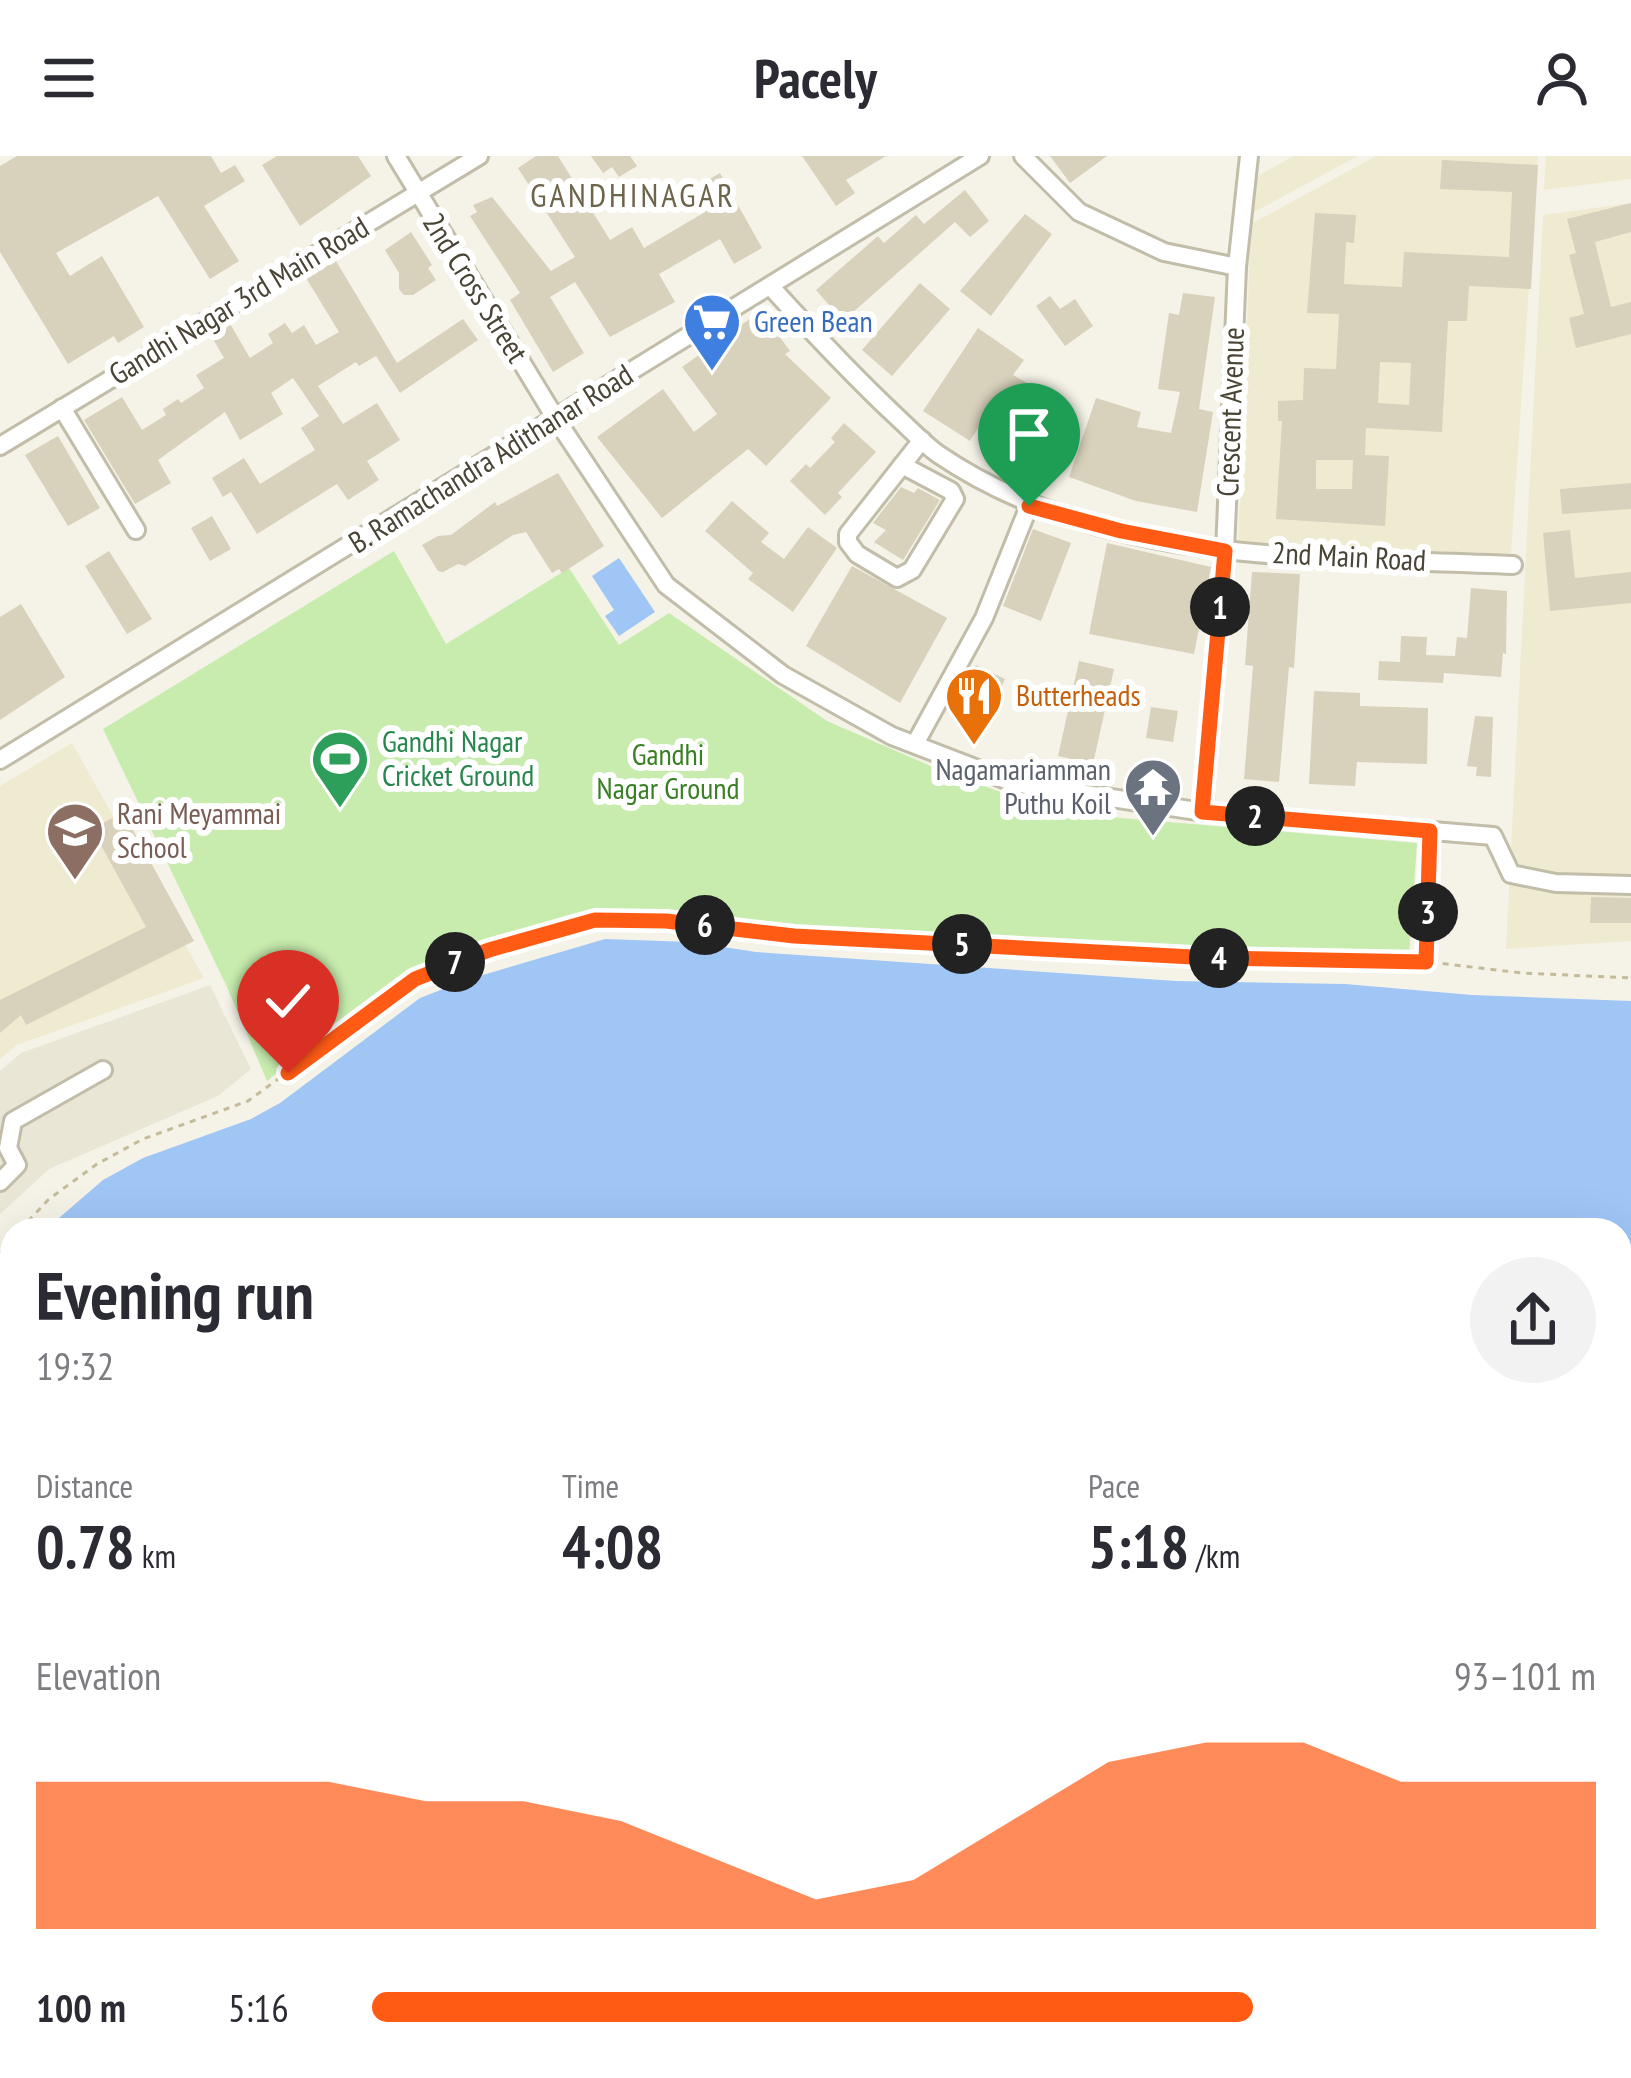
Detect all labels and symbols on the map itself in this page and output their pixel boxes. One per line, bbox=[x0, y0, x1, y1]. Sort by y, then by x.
district label: GANDHINAGAR bbox=[530, 173, 736, 216]
street label: 2nd Cross Street bbox=[415, 205, 538, 370]
street label: Gandhi Nagar 3rd Main Road bbox=[101, 207, 375, 393]
supermarket icon: Green Bean bbox=[681, 291, 743, 373]
place label: Green Bean bbox=[754, 301, 873, 340]
street label: Crescent Avenue bbox=[1207, 327, 1252, 497]
street label: B. Ramachandra Adithanar Road bbox=[341, 354, 639, 561]
pin bbox=[978, 383, 1080, 506]
street label: 2nd Main Road bbox=[1271, 532, 1427, 579]
pin: 1 bbox=[1190, 577, 1250, 637]
restaurant icon: Butterheads bbox=[943, 665, 1005, 747]
place label: Butterheads bbox=[1016, 675, 1141, 714]
place label: Gandhi Nagar Cricket Ground bbox=[382, 721, 534, 794]
sports icon: Gandhi Nagar Cricket Ground bbox=[309, 728, 371, 810]
park label: Gandhi Nagar Ground bbox=[597, 734, 739, 807]
place label: Nagamariamman Puthu Koil bbox=[935, 749, 1111, 822]
temple icon: Nagamariamman Puthu Koil bbox=[1122, 756, 1184, 838]
pin: 2 bbox=[1225, 786, 1285, 846]
place label: Rani Meyammai School bbox=[117, 793, 281, 866]
school or university icon: Rani Meyammai School bbox=[44, 800, 106, 882]
pin: 3 bbox=[1398, 882, 1458, 942]
pin: 6 bbox=[675, 895, 735, 955]
pin: 5 bbox=[932, 914, 992, 974]
pin: 4 bbox=[1189, 928, 1249, 988]
pin: 7 bbox=[425, 932, 485, 992]
pin bbox=[237, 950, 339, 1073]

